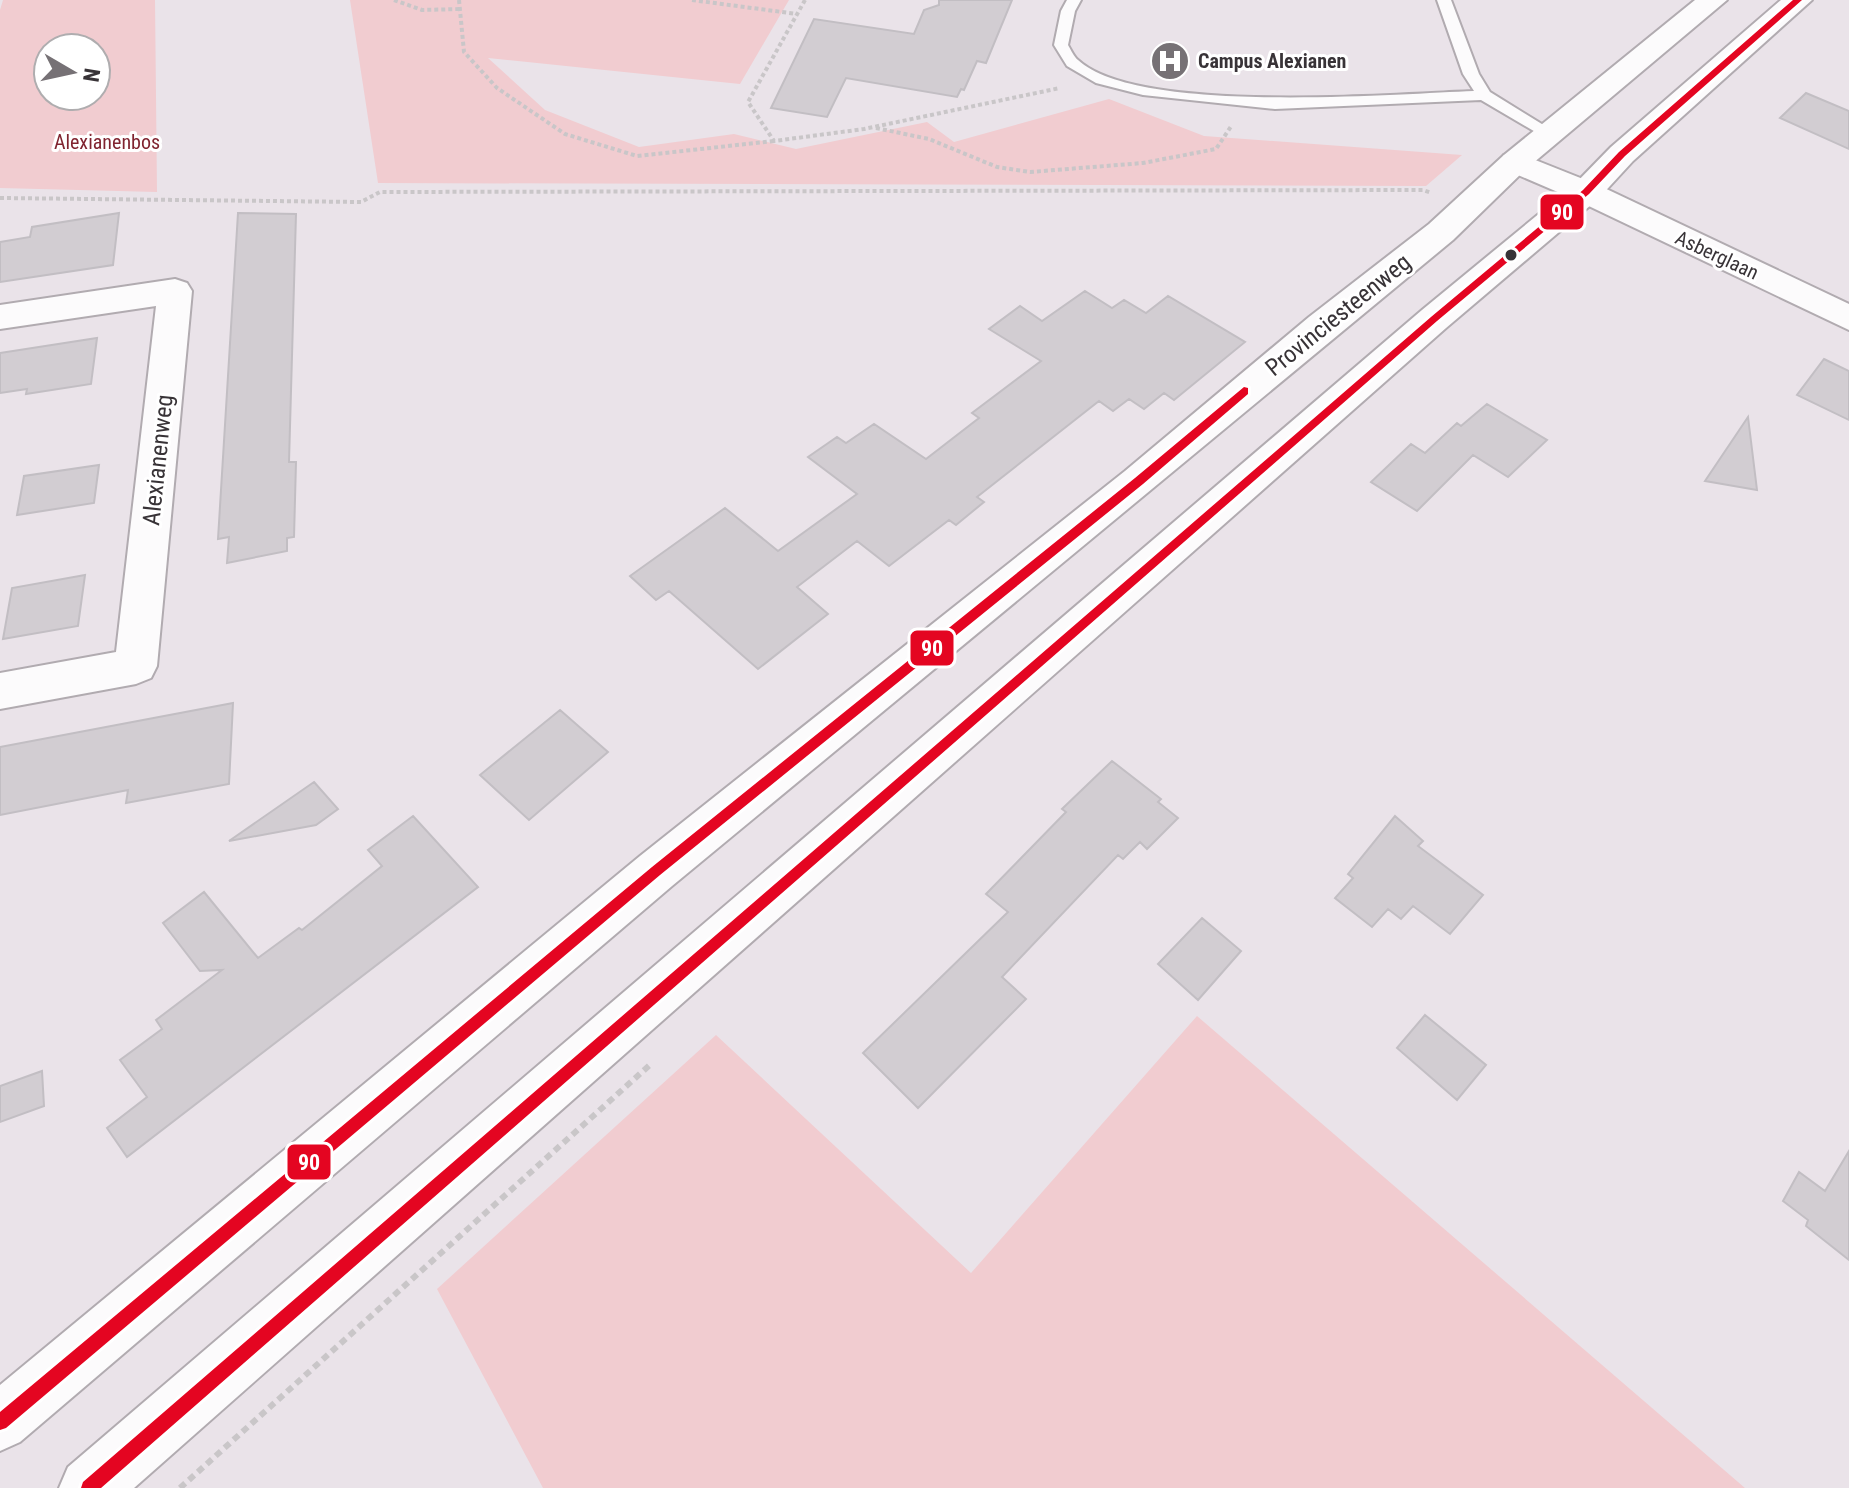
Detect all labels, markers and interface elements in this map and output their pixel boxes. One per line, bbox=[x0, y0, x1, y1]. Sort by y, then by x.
north arrow bbox=[32, 32, 112, 112]
hospital icon: Campus Alexianen bbox=[1149, 40, 1191, 82]
place label: Campus Alexianen bbox=[1198, 49, 1346, 73]
text: N bbox=[78, 66, 105, 84]
park label: Alexianenbos bbox=[54, 130, 160, 154]
line badge: 90 bbox=[1539, 193, 1585, 231]
text: 90 bbox=[1551, 200, 1573, 225]
street label: Asberglaan bbox=[1672, 225, 1762, 285]
unlabelled marker bbox=[1503, 247, 1519, 263]
street label: Provinciesteenweg bbox=[1260, 248, 1416, 382]
street label: Alexianenweg bbox=[137, 393, 179, 527]
line badge: 90 bbox=[909, 629, 955, 667]
text: 90 bbox=[921, 636, 943, 661]
line badge: 90 bbox=[286, 1143, 332, 1181]
text: 90 bbox=[298, 1150, 320, 1175]

